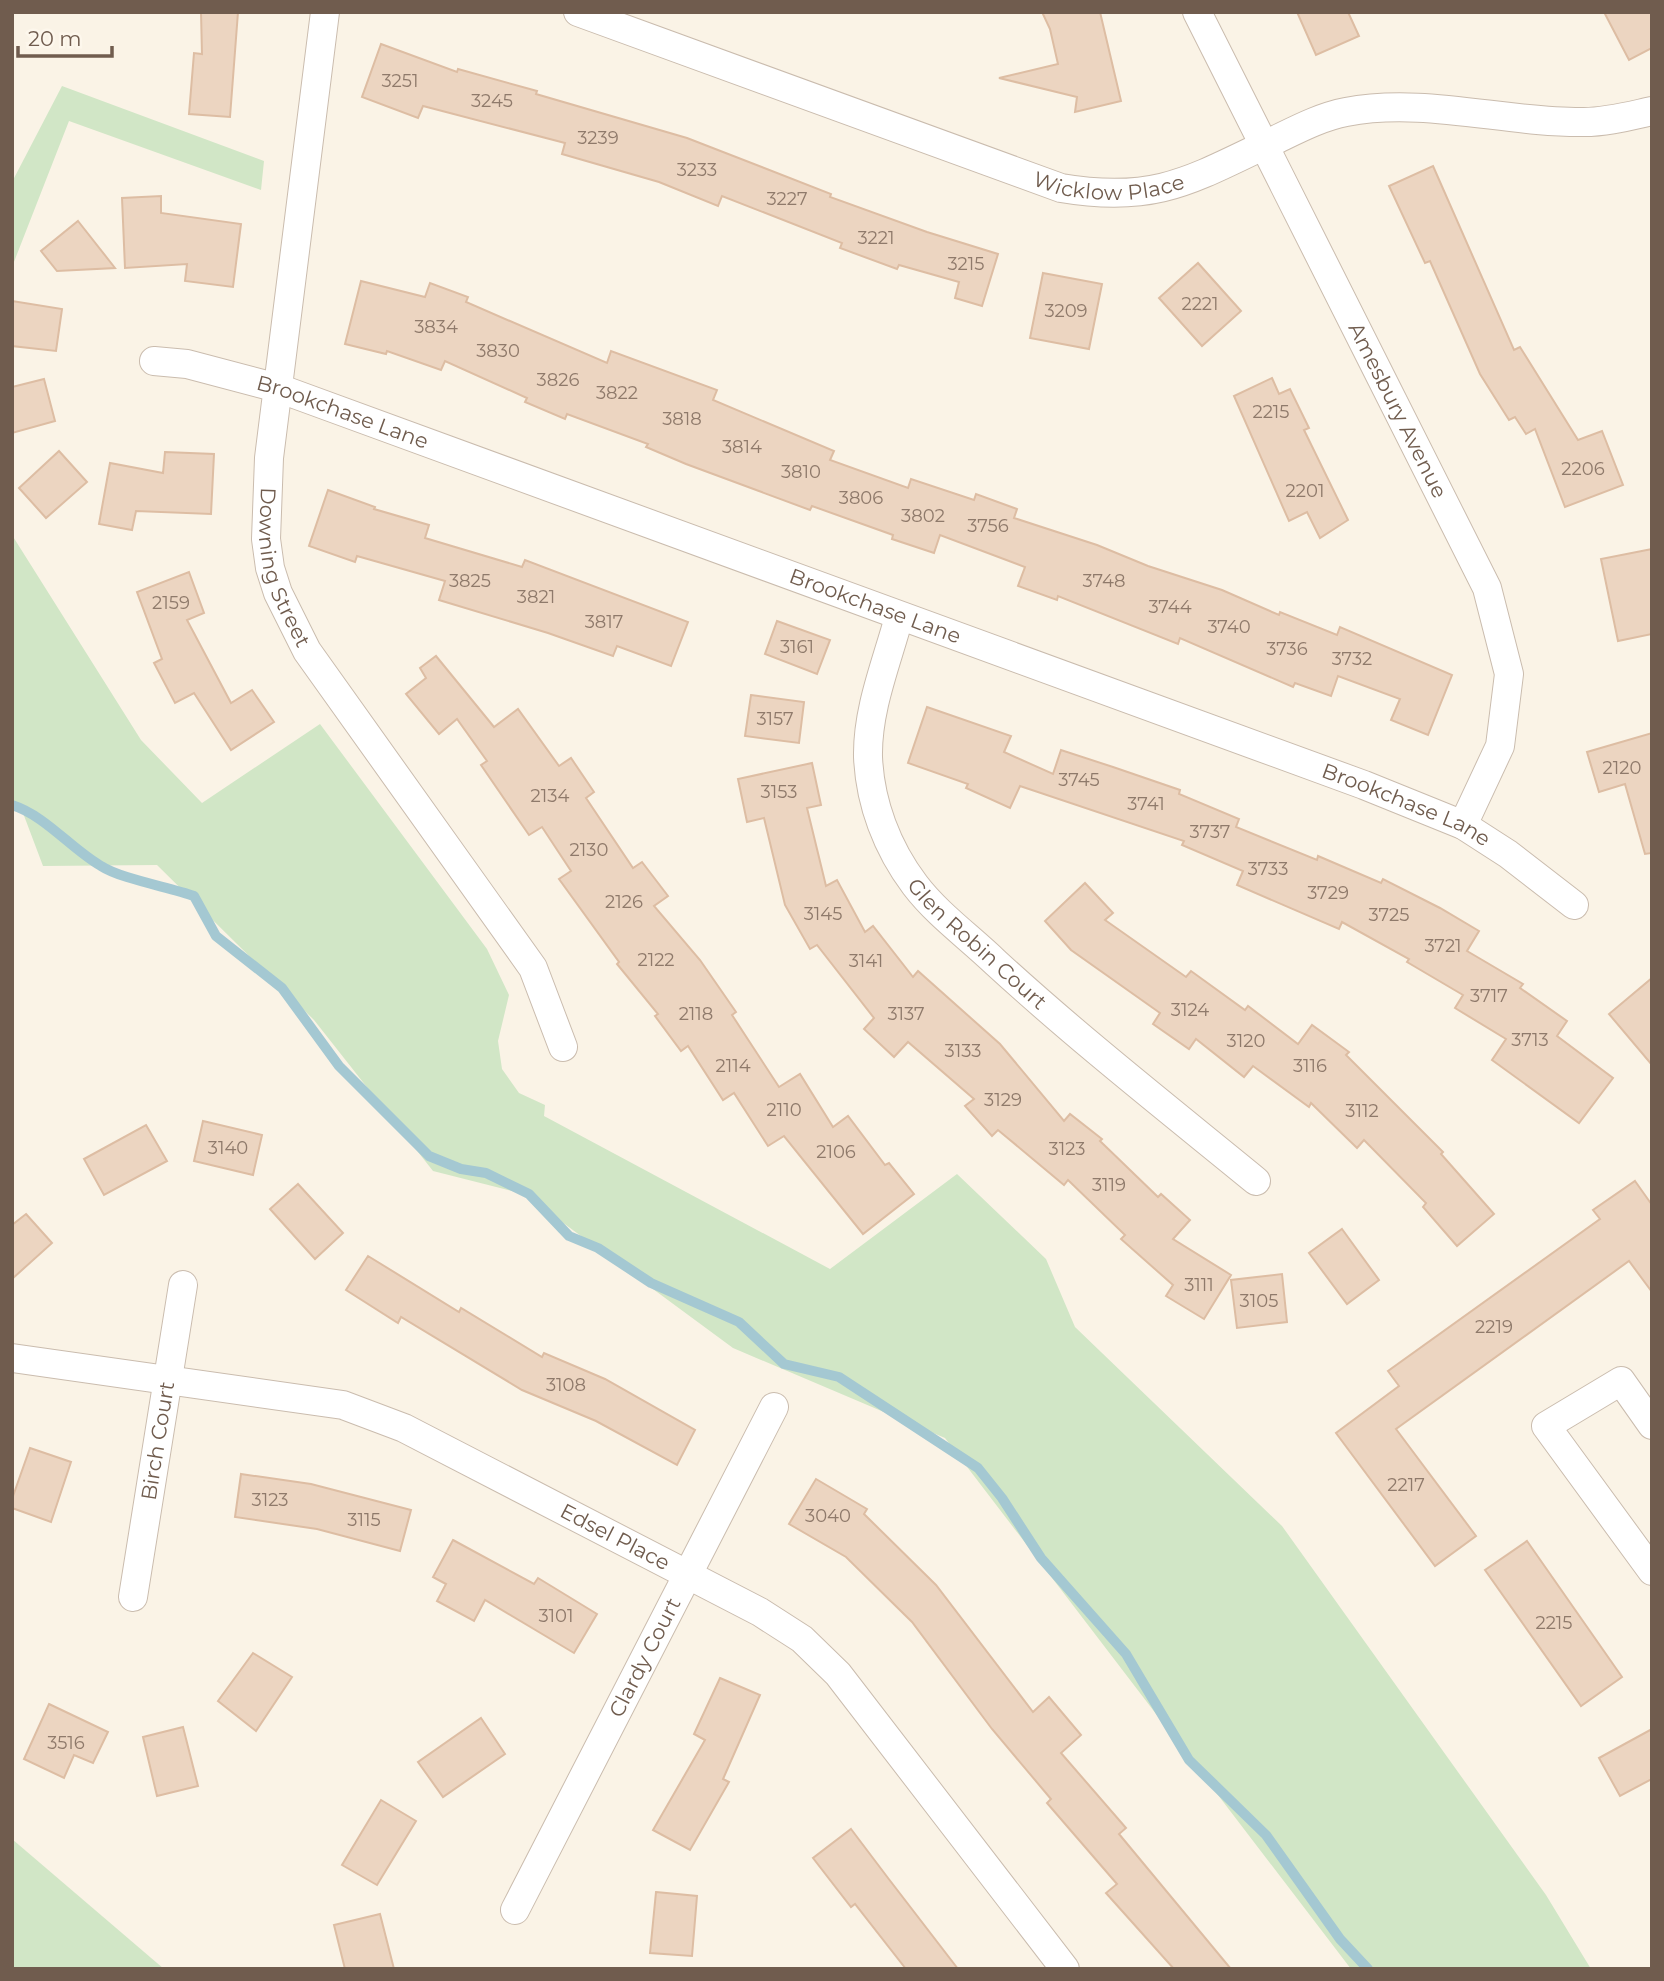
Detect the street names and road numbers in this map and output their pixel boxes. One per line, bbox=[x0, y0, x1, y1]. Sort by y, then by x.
street label: Wicklow Place bbox=[1030, 166, 1187, 205]
street label: Amesbury Avenue bbox=[1343, 318, 1453, 502]
street label: Brookchase Lane bbox=[254, 370, 432, 454]
street label: Downing Street bbox=[254, 487, 316, 651]
street label: Brookchase Lane bbox=[786, 563, 964, 649]
street label: Brookchase Lane bbox=[1319, 758, 1495, 851]
street label: Glen Robin Court bbox=[902, 873, 1052, 1014]
street label: Birch Court bbox=[136, 1380, 179, 1502]
street label: Edsel Place bbox=[556, 1498, 674, 1575]
street label: Clardy Court bbox=[603, 1593, 686, 1721]

